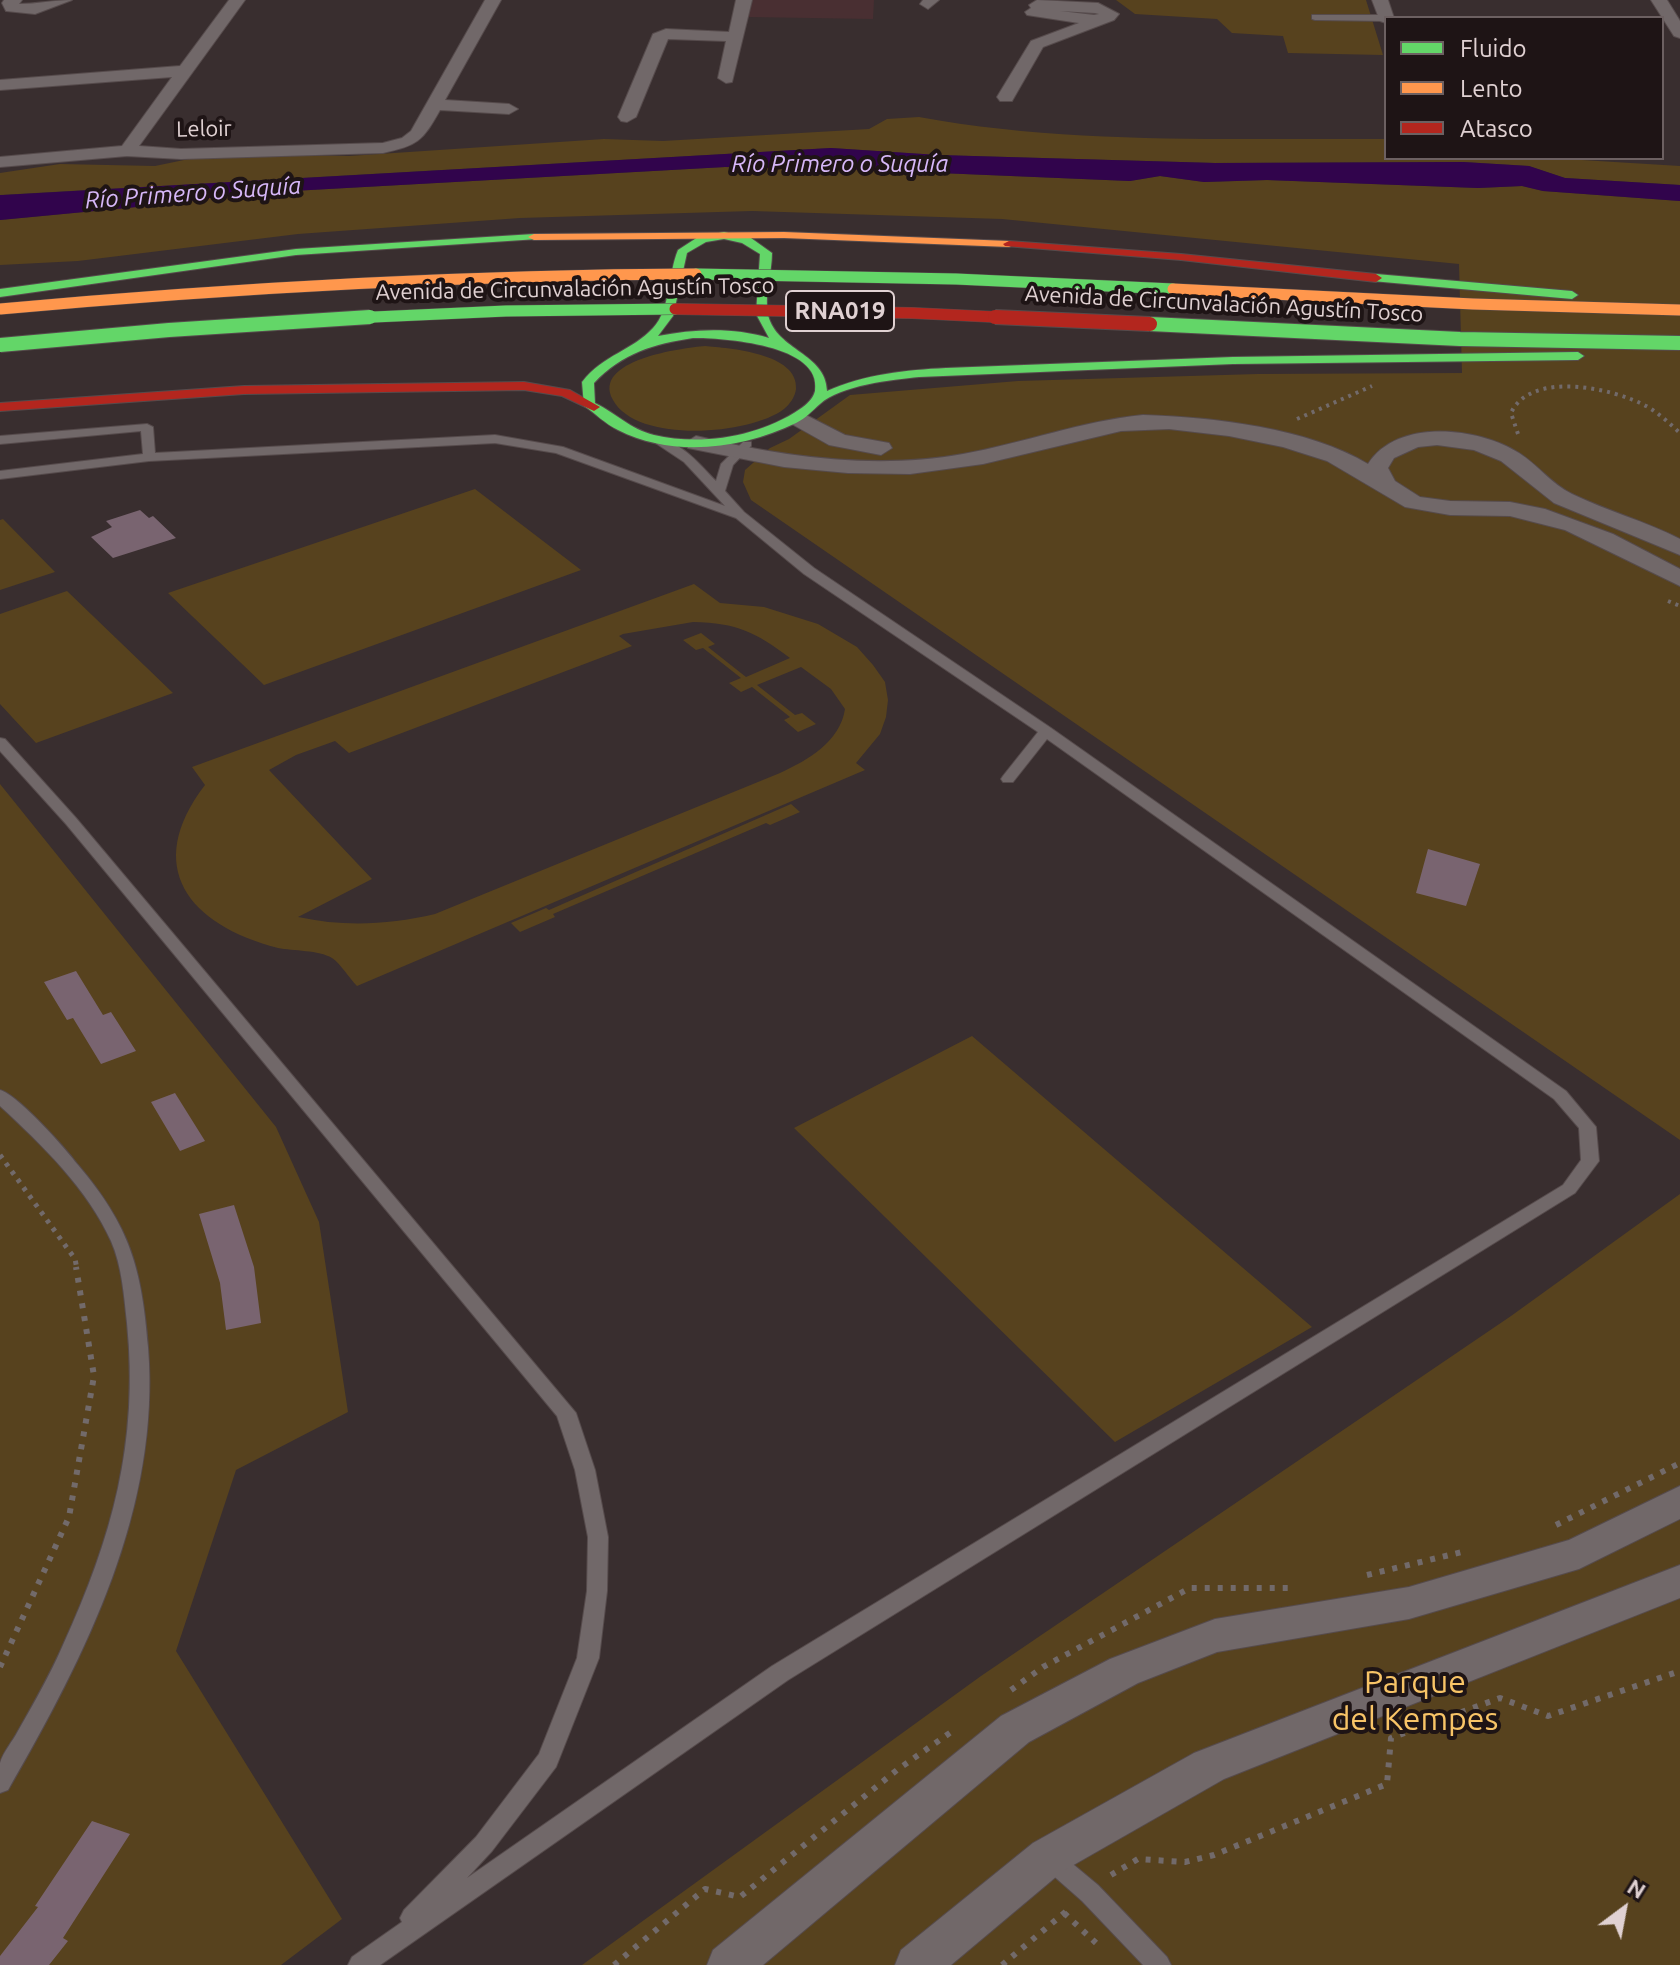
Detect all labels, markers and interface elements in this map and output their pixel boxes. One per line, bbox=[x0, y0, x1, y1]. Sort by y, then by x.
legend bbox=[1384, 16, 1664, 160]
text: Fluido bbox=[1460, 35, 1527, 62]
text: Lento bbox=[1460, 75, 1523, 102]
street label: Leloir bbox=[176, 115, 232, 143]
text: Atasco bbox=[1460, 115, 1533, 142]
water label: Río Primero o Suquía bbox=[732, 150, 948, 178]
water label: Río Primero o Suquía bbox=[84, 171, 302, 215]
street label: Avenida de Circunvalación Agustín Tosco bbox=[375, 272, 775, 306]
street label: Avenida de Circunvalación Agustín Tosco bbox=[1024, 280, 1424, 328]
road number: RNA019 bbox=[786, 291, 894, 331]
park label: Parque del Kempes bbox=[1332, 1663, 1498, 1738]
north arrow bbox=[1584, 1869, 1664, 1949]
text: N bbox=[1623, 1873, 1651, 1903]

